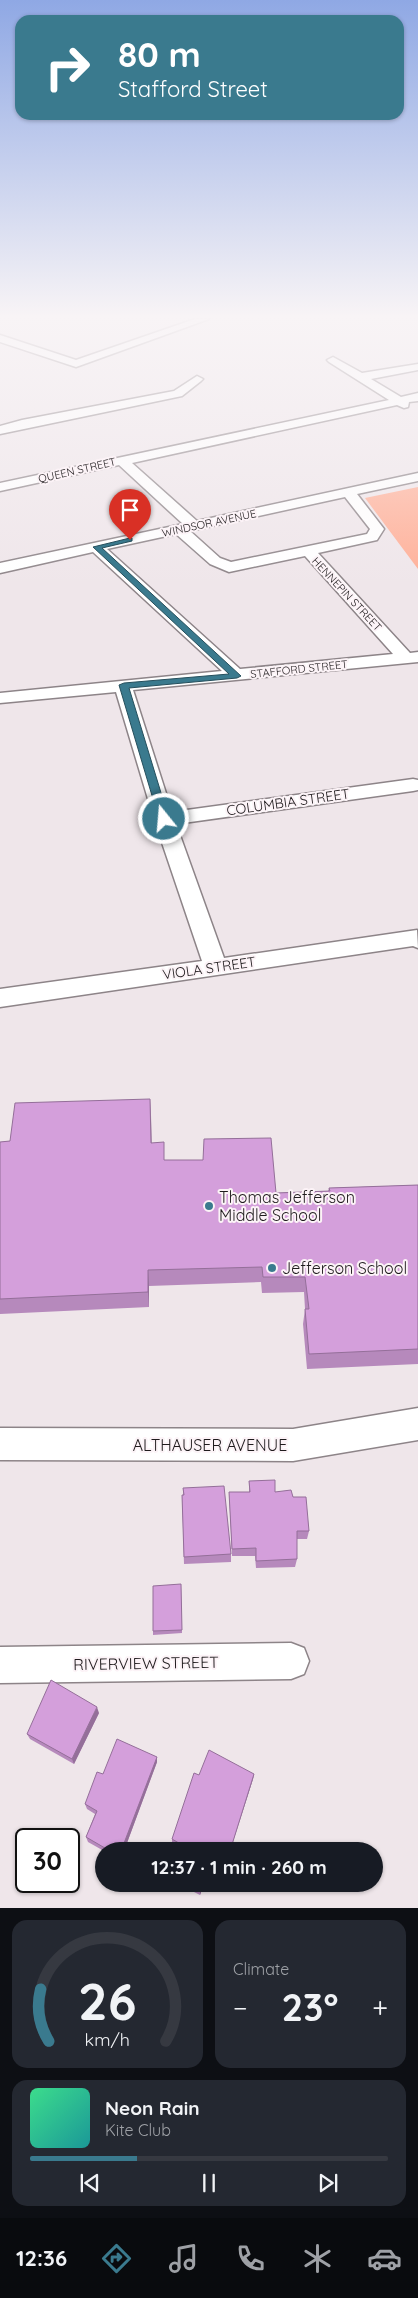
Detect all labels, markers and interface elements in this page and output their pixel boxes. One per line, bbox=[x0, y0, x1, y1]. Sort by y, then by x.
text: 80 m bbox=[118, 32, 201, 76]
icon: right bbox=[35, 35, 100, 100]
text: Stafford Street bbox=[118, 75, 268, 103]
street label: QUEEN STREET bbox=[37, 454, 118, 486]
pin bbox=[109, 489, 151, 540]
icon: arrive bbox=[116, 496, 144, 524]
street label: WINDSOR AVENUE bbox=[161, 506, 257, 540]
street label: HENNEPIN STREET bbox=[309, 554, 385, 634]
street label: STAFFORD STREET bbox=[250, 657, 349, 681]
street label: COLUMBIA STREET bbox=[225, 784, 351, 820]
position arrow bbox=[137, 792, 189, 844]
street label: VIOLA STREET bbox=[161, 953, 257, 983]
place label: Thomas Jefferson Middle School bbox=[219, 1187, 355, 1225]
marker: Thomas Jefferson Middle School bbox=[203, 1200, 215, 1212]
place label: Jefferson School bbox=[282, 1258, 407, 1278]
marker: Jefferson School bbox=[266, 1262, 278, 1274]
street label: ALTHAUSER AVENUE bbox=[133, 1435, 287, 1455]
street label: RIVERVIEW STREET bbox=[73, 1652, 219, 1674]
speed limit sign: 30 bbox=[15, 1828, 80, 1893]
text: 12:37 · 1 min · 260 m bbox=[151, 1855, 327, 1879]
text: Climate bbox=[233, 1959, 289, 1979]
text: 26 bbox=[78, 1968, 137, 2033]
text: 23° bbox=[281, 1983, 338, 2031]
text: − bbox=[233, 1990, 248, 2025]
text: + bbox=[372, 1990, 388, 2025]
text: km/h bbox=[85, 2028, 130, 2050]
text: Neon Rain bbox=[105, 2096, 200, 2120]
text: Kite Club bbox=[105, 2120, 171, 2140]
icon: previous bbox=[76, 2169, 104, 2197]
icon: pause bbox=[195, 2169, 223, 2197]
icon: next bbox=[314, 2169, 342, 2197]
icon: directions bbox=[99, 2241, 134, 2276]
icon: music bbox=[166, 2241, 201, 2276]
icon: phone bbox=[233, 2241, 268, 2276]
icon: climate bbox=[300, 2241, 335, 2276]
icon: car bbox=[367, 2241, 402, 2276]
text: 12:36 bbox=[16, 2244, 67, 2272]

